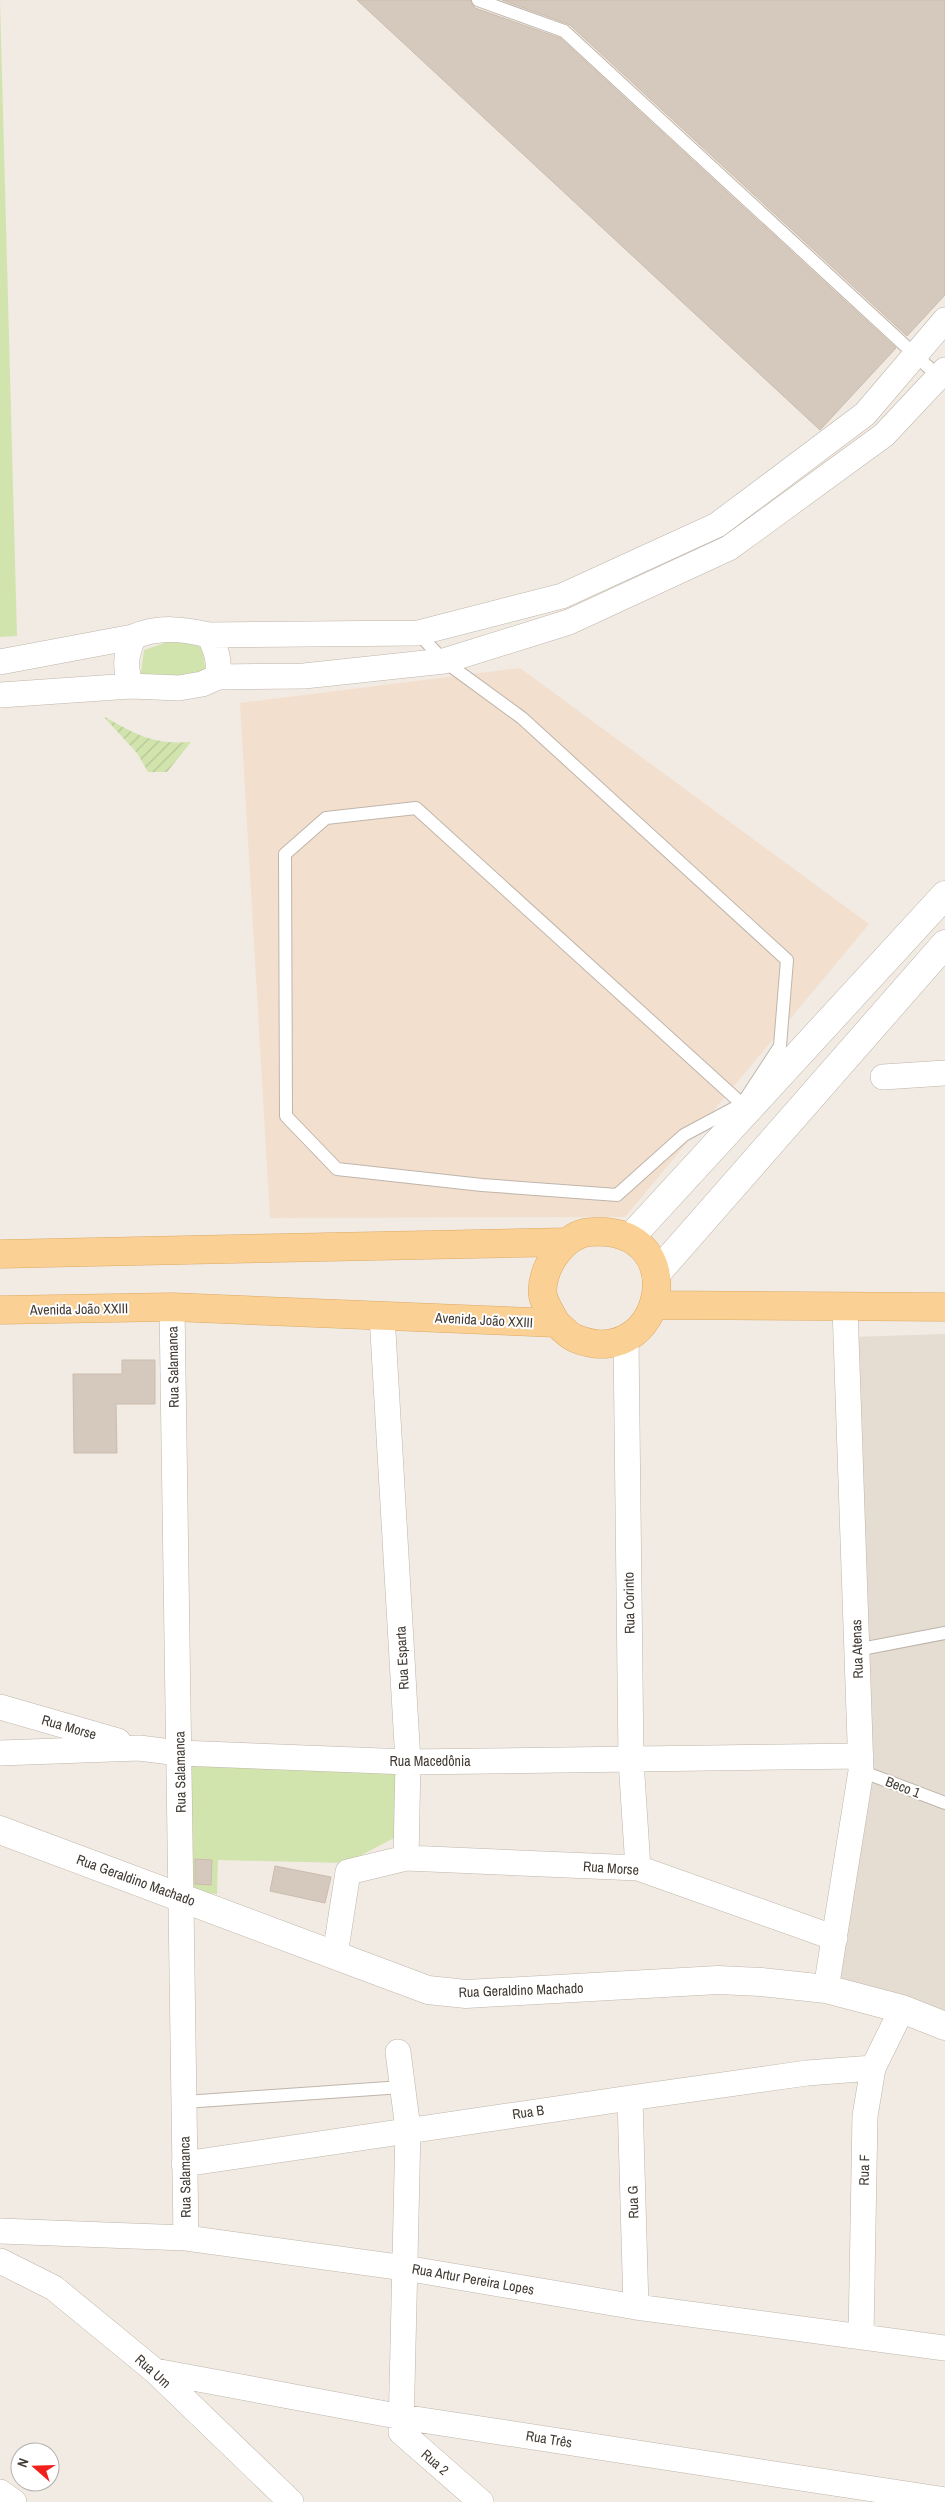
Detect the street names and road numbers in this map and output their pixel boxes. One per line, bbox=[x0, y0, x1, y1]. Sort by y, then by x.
street label: Avenida João XXIII bbox=[29, 1299, 128, 1319]
street label: Avenida João XXIII bbox=[434, 1308, 533, 1332]
street label: Rua Salamanca bbox=[163, 1325, 183, 1408]
street label: Rua Corinto bbox=[619, 1572, 639, 1634]
street label: Rua Atenas bbox=[847, 1619, 867, 1679]
street label: Rua Esparta bbox=[391, 1625, 413, 1690]
street label: Rua Morse bbox=[40, 1711, 98, 1743]
street label: Rua Salamanca bbox=[170, 1730, 190, 1813]
street label: Rua Macedônia bbox=[389, 1752, 471, 1770]
street label: Beco 1 bbox=[883, 1772, 923, 1802]
street label: Rua Geraldino Machado bbox=[74, 1850, 198, 1910]
street label: Rua Morse bbox=[582, 1857, 640, 1879]
street label: Rua Geraldino Machado bbox=[458, 1979, 584, 2001]
street label: Rua B bbox=[511, 2101, 545, 2123]
street label: Rua Salamanca bbox=[175, 2135, 195, 2218]
street label: Rua F bbox=[855, 2154, 873, 2186]
street label: Rua G bbox=[623, 2185, 643, 2219]
street label: Rua Artur Pereira Lopes bbox=[410, 2259, 536, 2299]
street label: Rua Um bbox=[131, 2350, 175, 2392]
street label: Rua Três bbox=[525, 2426, 574, 2452]
street label: Rua 2 bbox=[418, 2445, 452, 2479]

